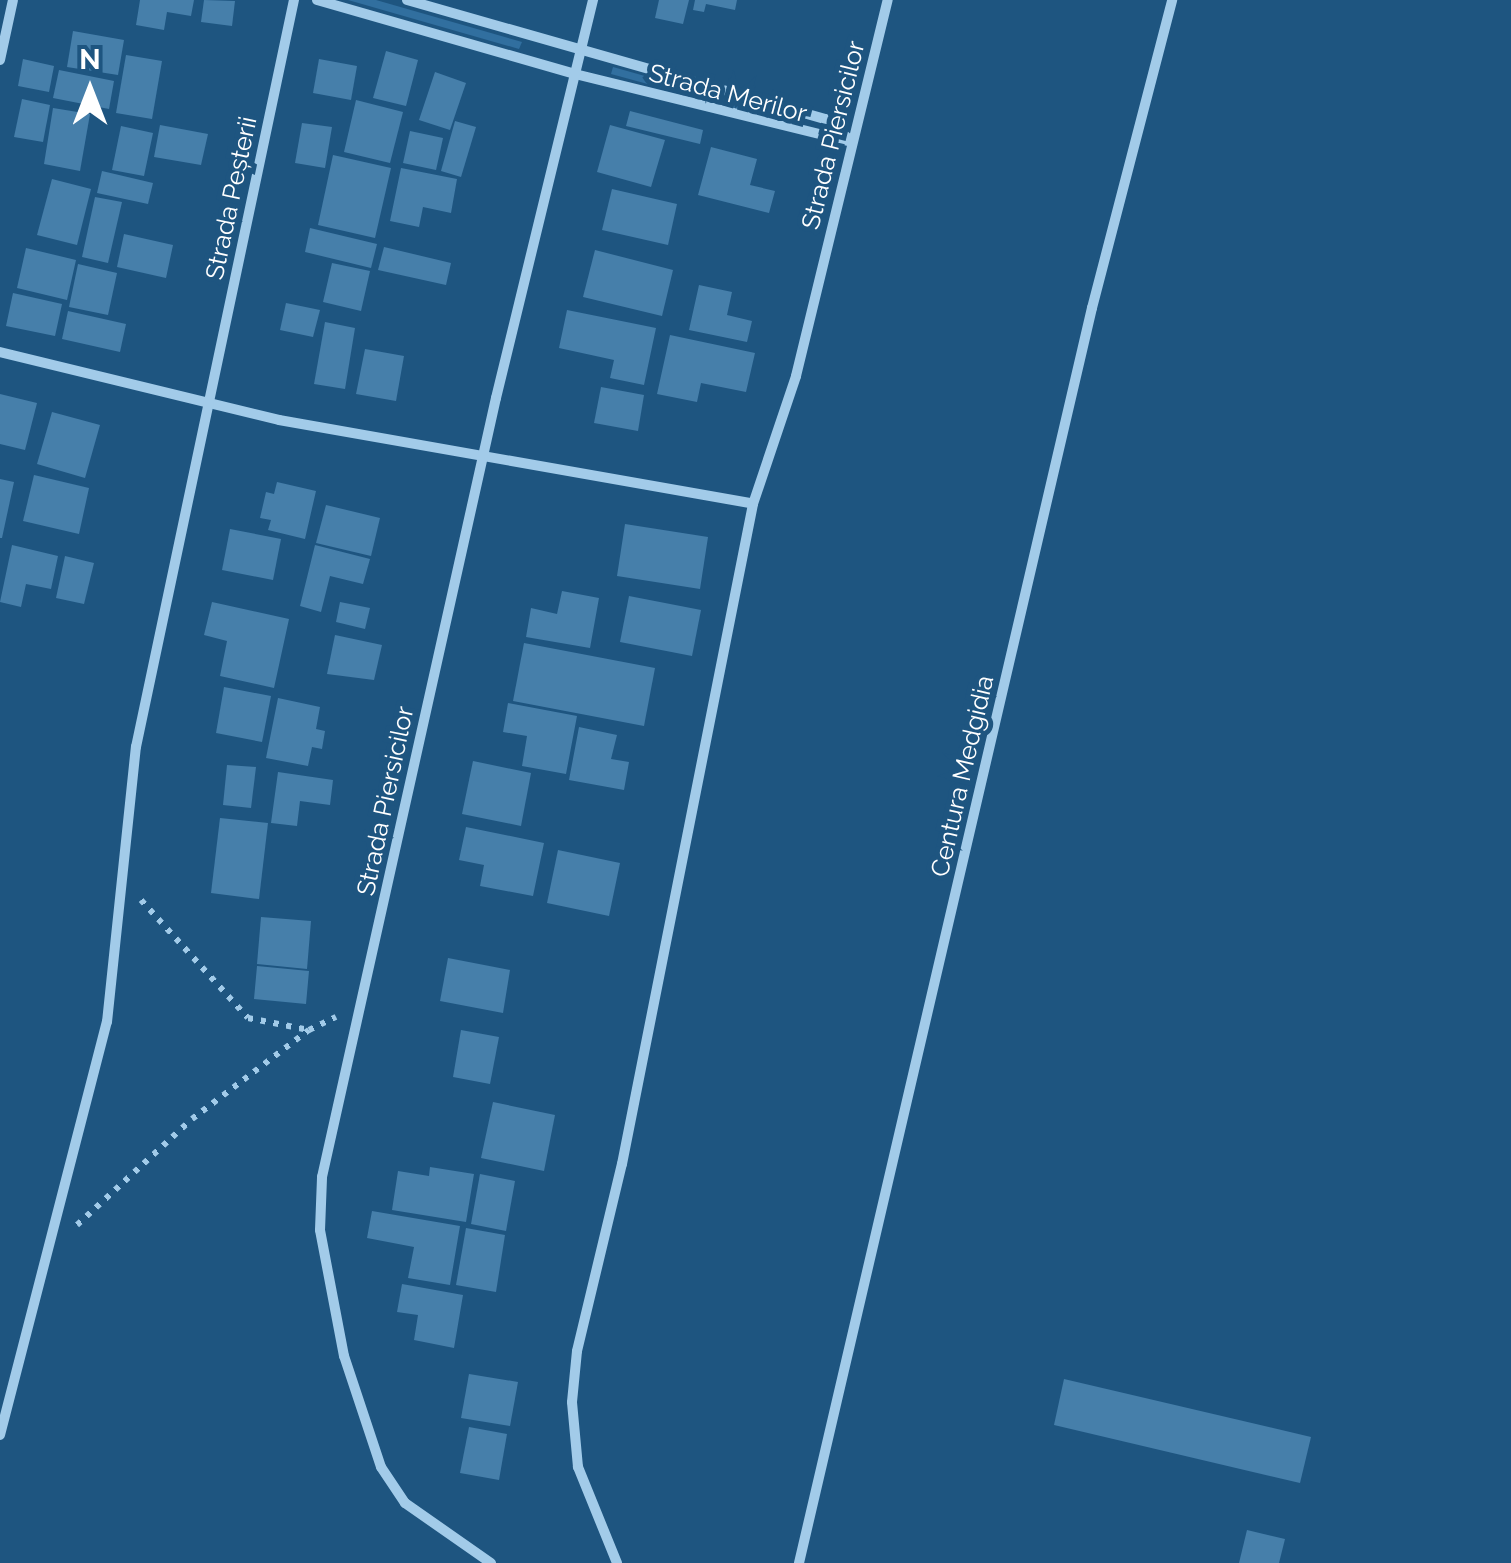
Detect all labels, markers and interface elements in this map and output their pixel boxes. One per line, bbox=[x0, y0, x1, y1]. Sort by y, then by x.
street label: Strada Piersicilor bbox=[795, 38, 871, 232]
north arrow bbox=[40, 40, 140, 140]
text: N bbox=[79, 43, 101, 76]
street label: Strada Merilor bbox=[646, 58, 810, 128]
street label: Strada Peșterii bbox=[199, 114, 263, 282]
street label: Centura Medgidia bbox=[924, 672, 1000, 880]
street label: Strada Piersicilor bbox=[350, 704, 420, 898]

